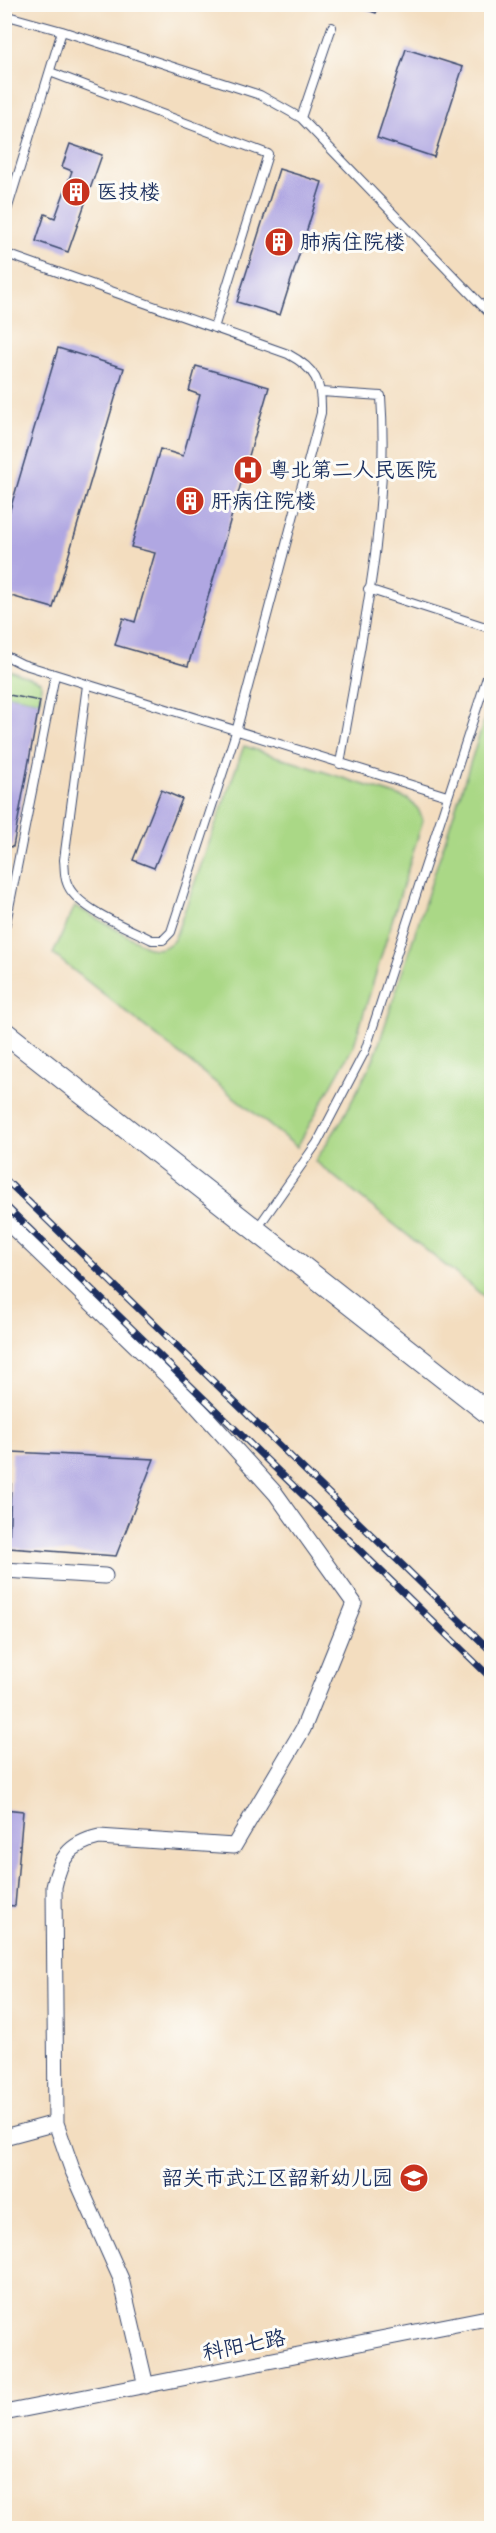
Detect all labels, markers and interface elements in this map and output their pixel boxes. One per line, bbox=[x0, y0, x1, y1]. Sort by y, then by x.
building icon: 医技楼 bbox=[60, 176, 92, 208]
place label: 医技楼 bbox=[97, 179, 160, 204]
building icon: 肺病住院楼 bbox=[263, 226, 295, 258]
place label: 肺病住院楼 bbox=[300, 229, 405, 254]
hospital icon: 粤北第二人民医院 bbox=[232, 454, 264, 486]
place label: 粤北第二人民医院 bbox=[269, 457, 437, 482]
building icon: 肝病住院楼 bbox=[174, 485, 206, 517]
place label: 肝病住院楼 bbox=[211, 488, 316, 513]
school or university icon: 韶关市武江区韶新幼儿园 bbox=[398, 2162, 430, 2194]
place label: 韶关市武江区韶新幼儿园 bbox=[162, 2165, 393, 2190]
street label: 科阳七路 bbox=[200, 2324, 288, 2365]

